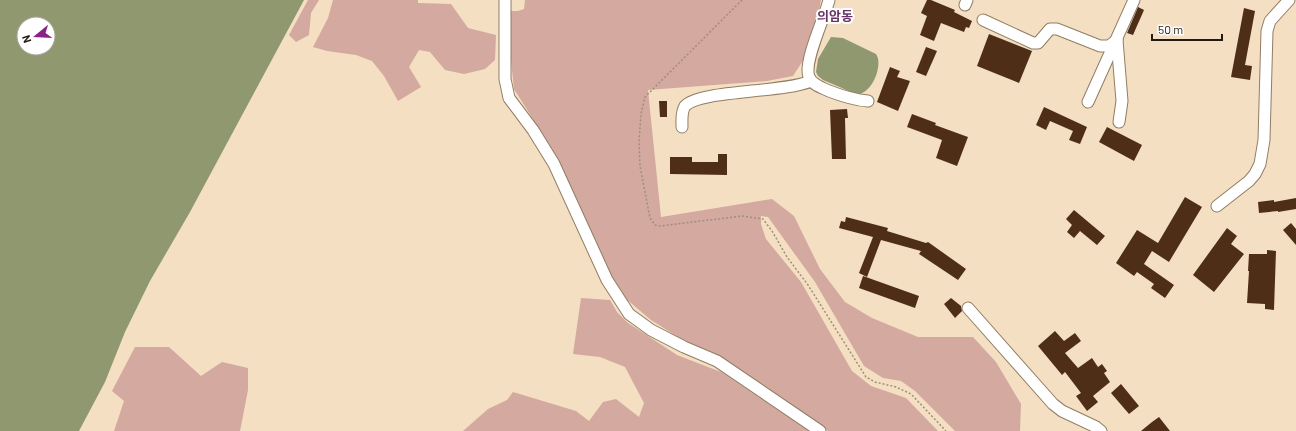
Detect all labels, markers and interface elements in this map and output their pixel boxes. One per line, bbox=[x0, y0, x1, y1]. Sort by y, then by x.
district label: 의암동 bbox=[817, 8, 853, 24]
north arrow bbox=[16, 16, 56, 56]
scale bar bbox=[1152, 16, 1222, 42]
text: 50 m bbox=[1158, 22, 1183, 36]
text: N bbox=[19, 34, 33, 45]

